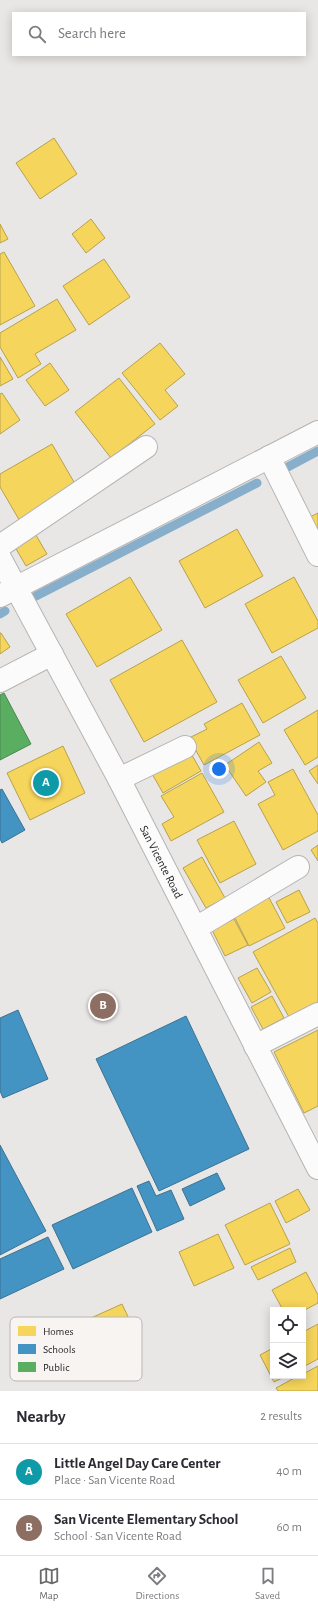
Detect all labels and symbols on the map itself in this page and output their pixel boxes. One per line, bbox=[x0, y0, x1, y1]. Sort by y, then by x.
your location bbox=[209, 759, 229, 779]
pin: A bbox=[33, 768, 59, 798]
street label: San Vicente Road bbox=[138, 823, 185, 900]
pin: B bbox=[90, 991, 116, 1021]
legend bbox=[10, 1317, 142, 1381]
text: Homes bbox=[43, 1326, 74, 1337]
text: Schools bbox=[43, 1344, 76, 1355]
text: Public bbox=[43, 1362, 70, 1373]

